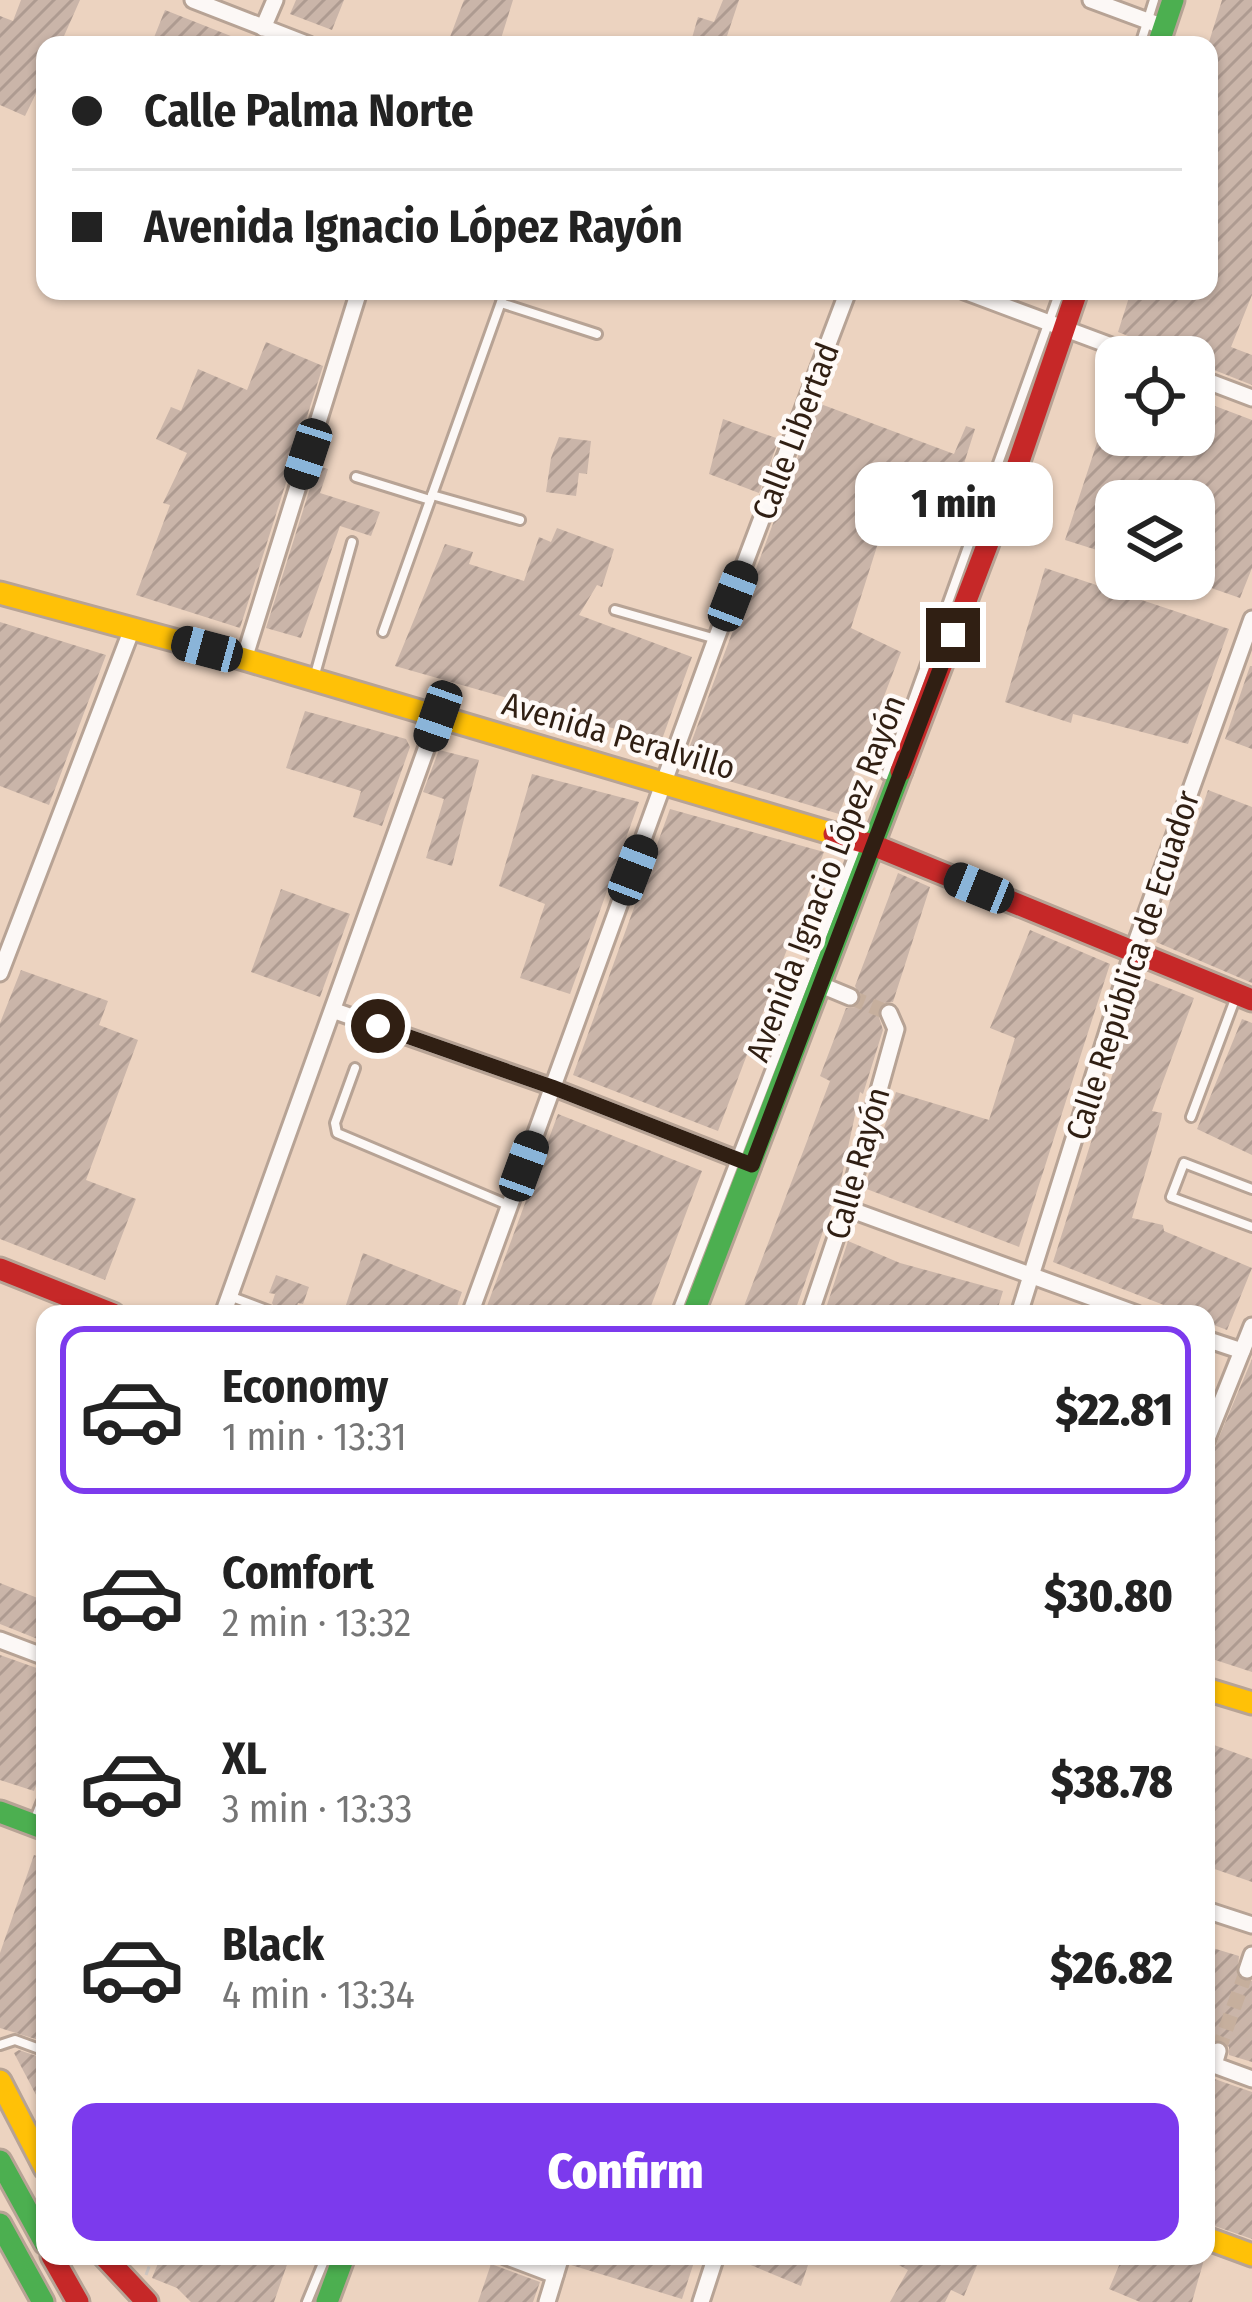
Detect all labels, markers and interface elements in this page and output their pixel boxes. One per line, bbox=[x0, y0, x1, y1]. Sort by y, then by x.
text: Calle Palma Norte bbox=[144, 84, 474, 138]
text: Avenida Ignacio López Rayón bbox=[144, 200, 683, 254]
map controls bbox=[1095, 336, 1215, 600]
button: locate bbox=[1095, 336, 1215, 456]
street label: Calle Libertad bbox=[744, 337, 848, 526]
car bbox=[280, 414, 336, 494]
callout: 1 min bbox=[854, 461, 1052, 545]
button: layers bbox=[1095, 480, 1215, 600]
text: 1 min bbox=[912, 481, 996, 527]
car bbox=[703, 556, 763, 636]
route end bbox=[926, 608, 980, 662]
car bbox=[168, 622, 246, 676]
car bbox=[409, 676, 467, 756]
street label: Avenida Peralvillo bbox=[498, 684, 740, 788]
street label: Avenida Ignacio López Rayón bbox=[738, 690, 914, 1067]
street label: Calle República de Ecuador bbox=[1058, 785, 1209, 1145]
car bbox=[603, 830, 663, 910]
car bbox=[939, 858, 1019, 918]
route start bbox=[351, 999, 405, 1053]
street label: Calle Rayón bbox=[817, 1083, 899, 1244]
car bbox=[495, 1126, 553, 1206]
icon: car bbox=[78, 1356, 186, 1464]
text: Economy bbox=[222, 1360, 388, 1414]
text: $22.81 bbox=[1055, 1383, 1173, 1437]
text: 1 min · 13:31 bbox=[222, 1414, 407, 1460]
icon: car bbox=[78, 1542, 186, 1650]
text: Comfort bbox=[222, 1546, 374, 1600]
text: $30.80 bbox=[1044, 1569, 1173, 1623]
text: 2 min · 13:32 bbox=[222, 1600, 411, 1646]
icon: car bbox=[78, 1728, 186, 1836]
text: XL bbox=[222, 1732, 267, 1786]
text: $38.78 bbox=[1051, 1755, 1173, 1809]
text: 3 min · 13:33 bbox=[222, 1786, 412, 1832]
icon: car bbox=[78, 1914, 186, 2022]
text: Black bbox=[222, 1918, 324, 1972]
text: $26.82 bbox=[1050, 1941, 1173, 1995]
text: 4 min · 13:34 bbox=[222, 1972, 415, 2018]
button: Confirm bbox=[72, 2103, 1179, 2241]

